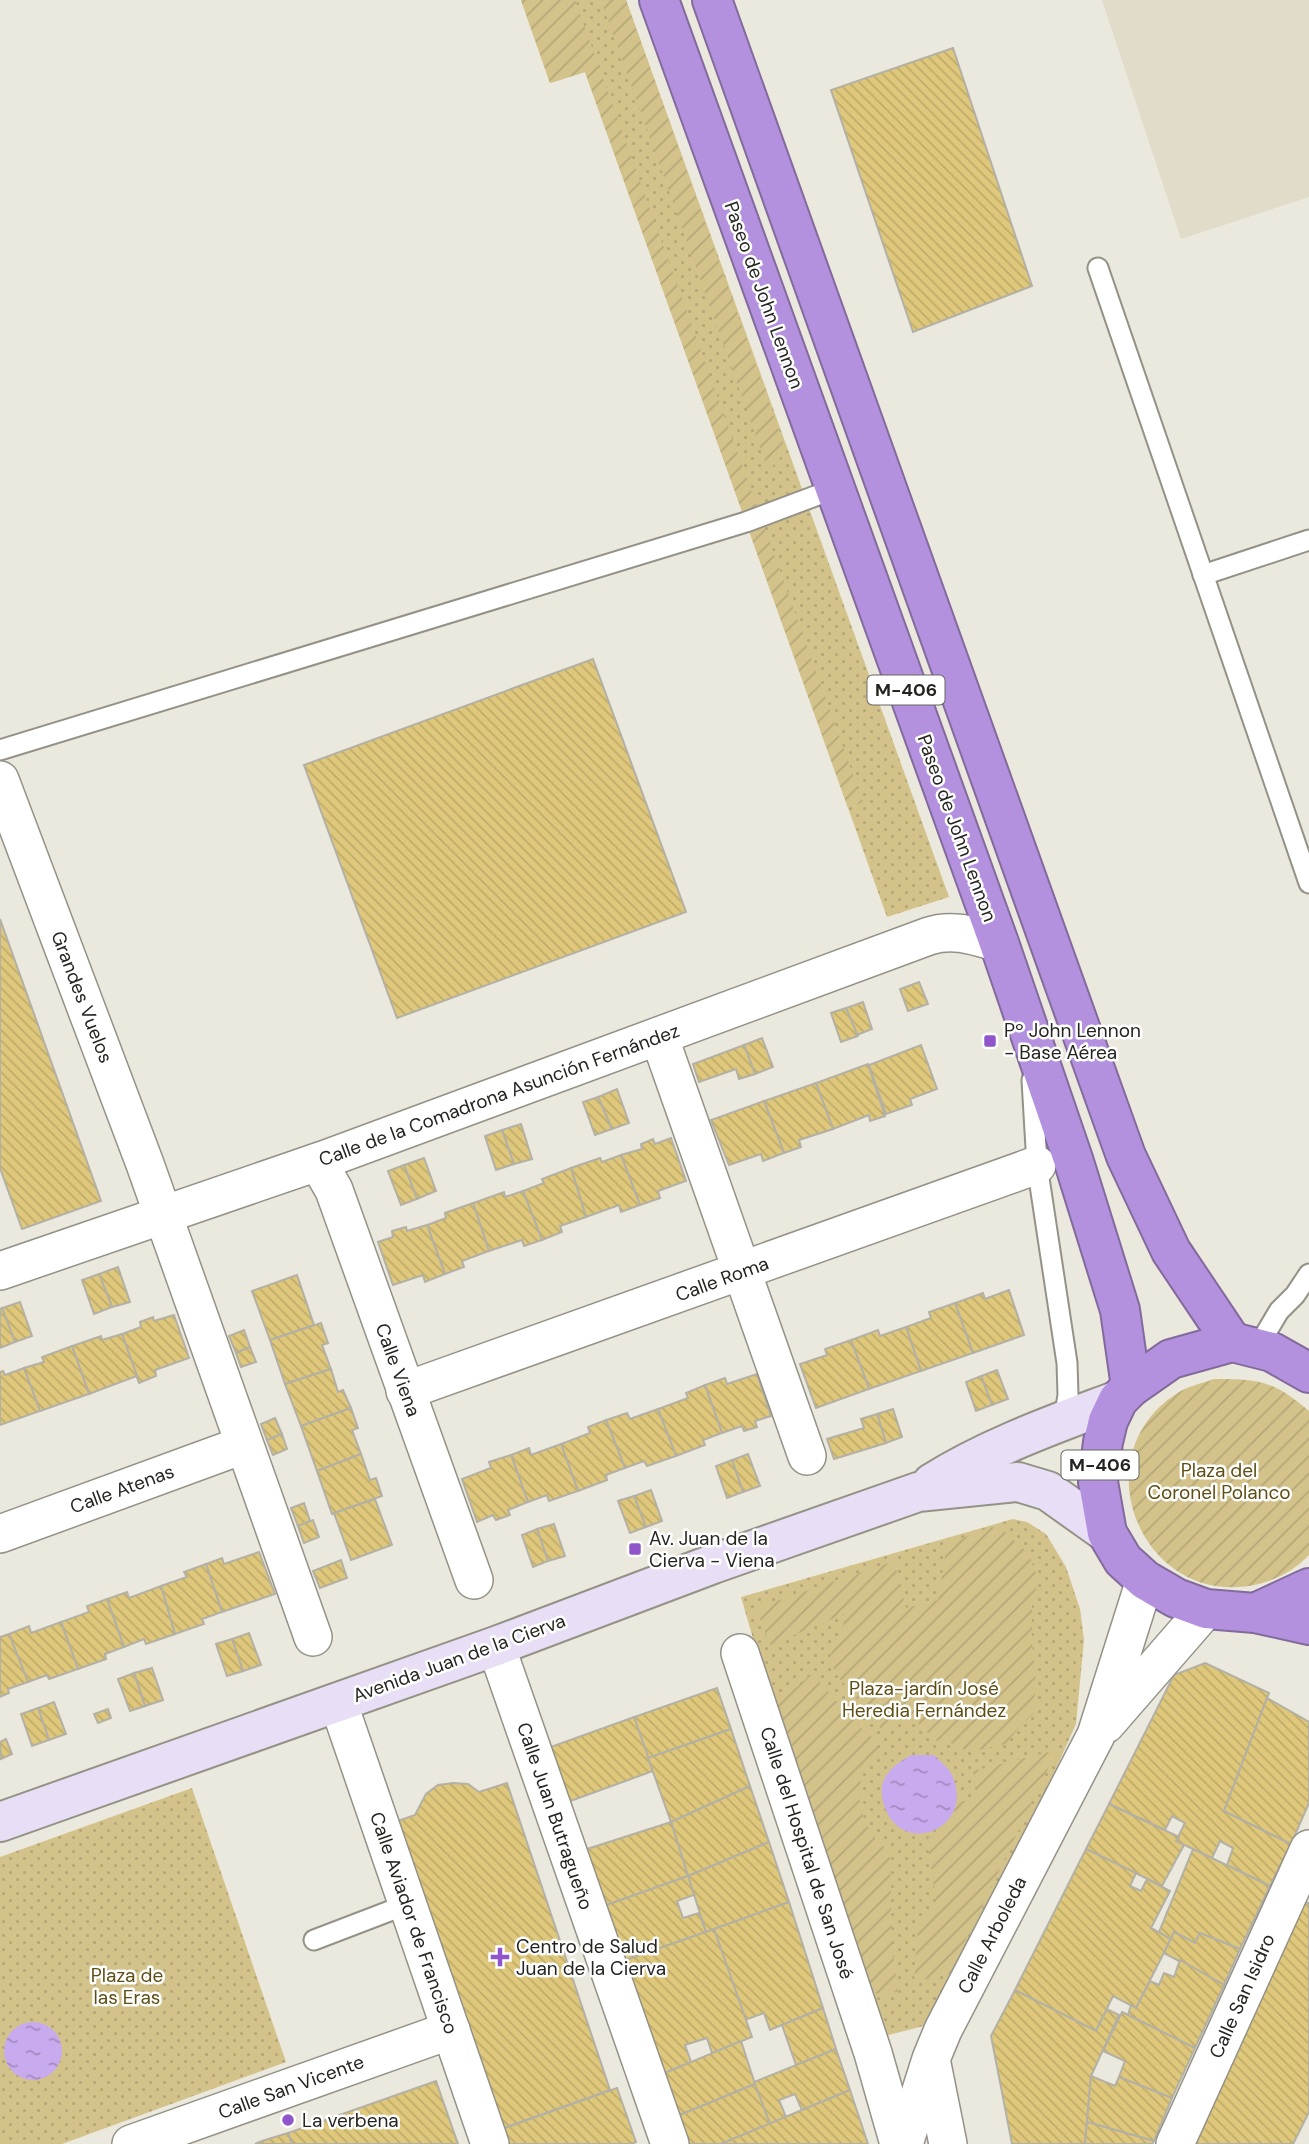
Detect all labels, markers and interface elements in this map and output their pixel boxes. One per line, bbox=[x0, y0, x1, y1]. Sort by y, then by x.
street label: Paseo de John Lennon bbox=[718, 198, 810, 392]
road number: M-406 bbox=[867, 676, 944, 704]
street label: Paseo de John Lennon bbox=[911, 731, 1003, 925]
street label: Grandes Vuelos bbox=[45, 928, 119, 1066]
street label: Calle de la Comadrona Asunción Fernández bbox=[315, 1018, 683, 1172]
place label: Pº John Lennon - Base Aérea bbox=[1004, 1018, 1141, 1065]
marker: Pº John Lennon - Base Aérea bbox=[982, 1033, 998, 1049]
street label: Calle Roma bbox=[672, 1251, 772, 1307]
street label: Calle Viena bbox=[370, 1320, 426, 1420]
road number: M-406 bbox=[1062, 1450, 1138, 1480]
park label: Plaza del Coronel Polanco bbox=[1147, 1458, 1291, 1505]
street label: Calle Atenas bbox=[67, 1459, 177, 1519]
place label: Av. Juan de la Cierva - Viena bbox=[649, 1526, 775, 1573]
marker: Av. Juan de la Cierva - Viena bbox=[627, 1541, 643, 1557]
street label: Avenida Juan de la Cierva bbox=[349, 1608, 569, 1708]
park label: Plaza-jardín José Heredia Fernández bbox=[842, 1676, 1006, 1723]
street label: Calle Juan Butragueño bbox=[511, 1719, 599, 1913]
street label: Calle del Hospital de San José bbox=[754, 1724, 860, 1982]
street label: Calle Aviador de Francisco bbox=[364, 1809, 464, 2037]
street label: Calle Arboleda bbox=[952, 1872, 1032, 1998]
street label: Calle San Isidro bbox=[1203, 1930, 1281, 2062]
place label: Centro de Salud Juan de la Cierva bbox=[516, 1934, 666, 1981]
marker: Centro de Salud Juan de la Cierva bbox=[490, 1947, 510, 1967]
park label: Plaza de las Eras bbox=[91, 1963, 163, 2010]
street label: Calle San Vicente bbox=[215, 2049, 367, 2125]
place label: La verbena bbox=[302, 2108, 399, 2133]
marker: La verbena bbox=[280, 2112, 296, 2128]

